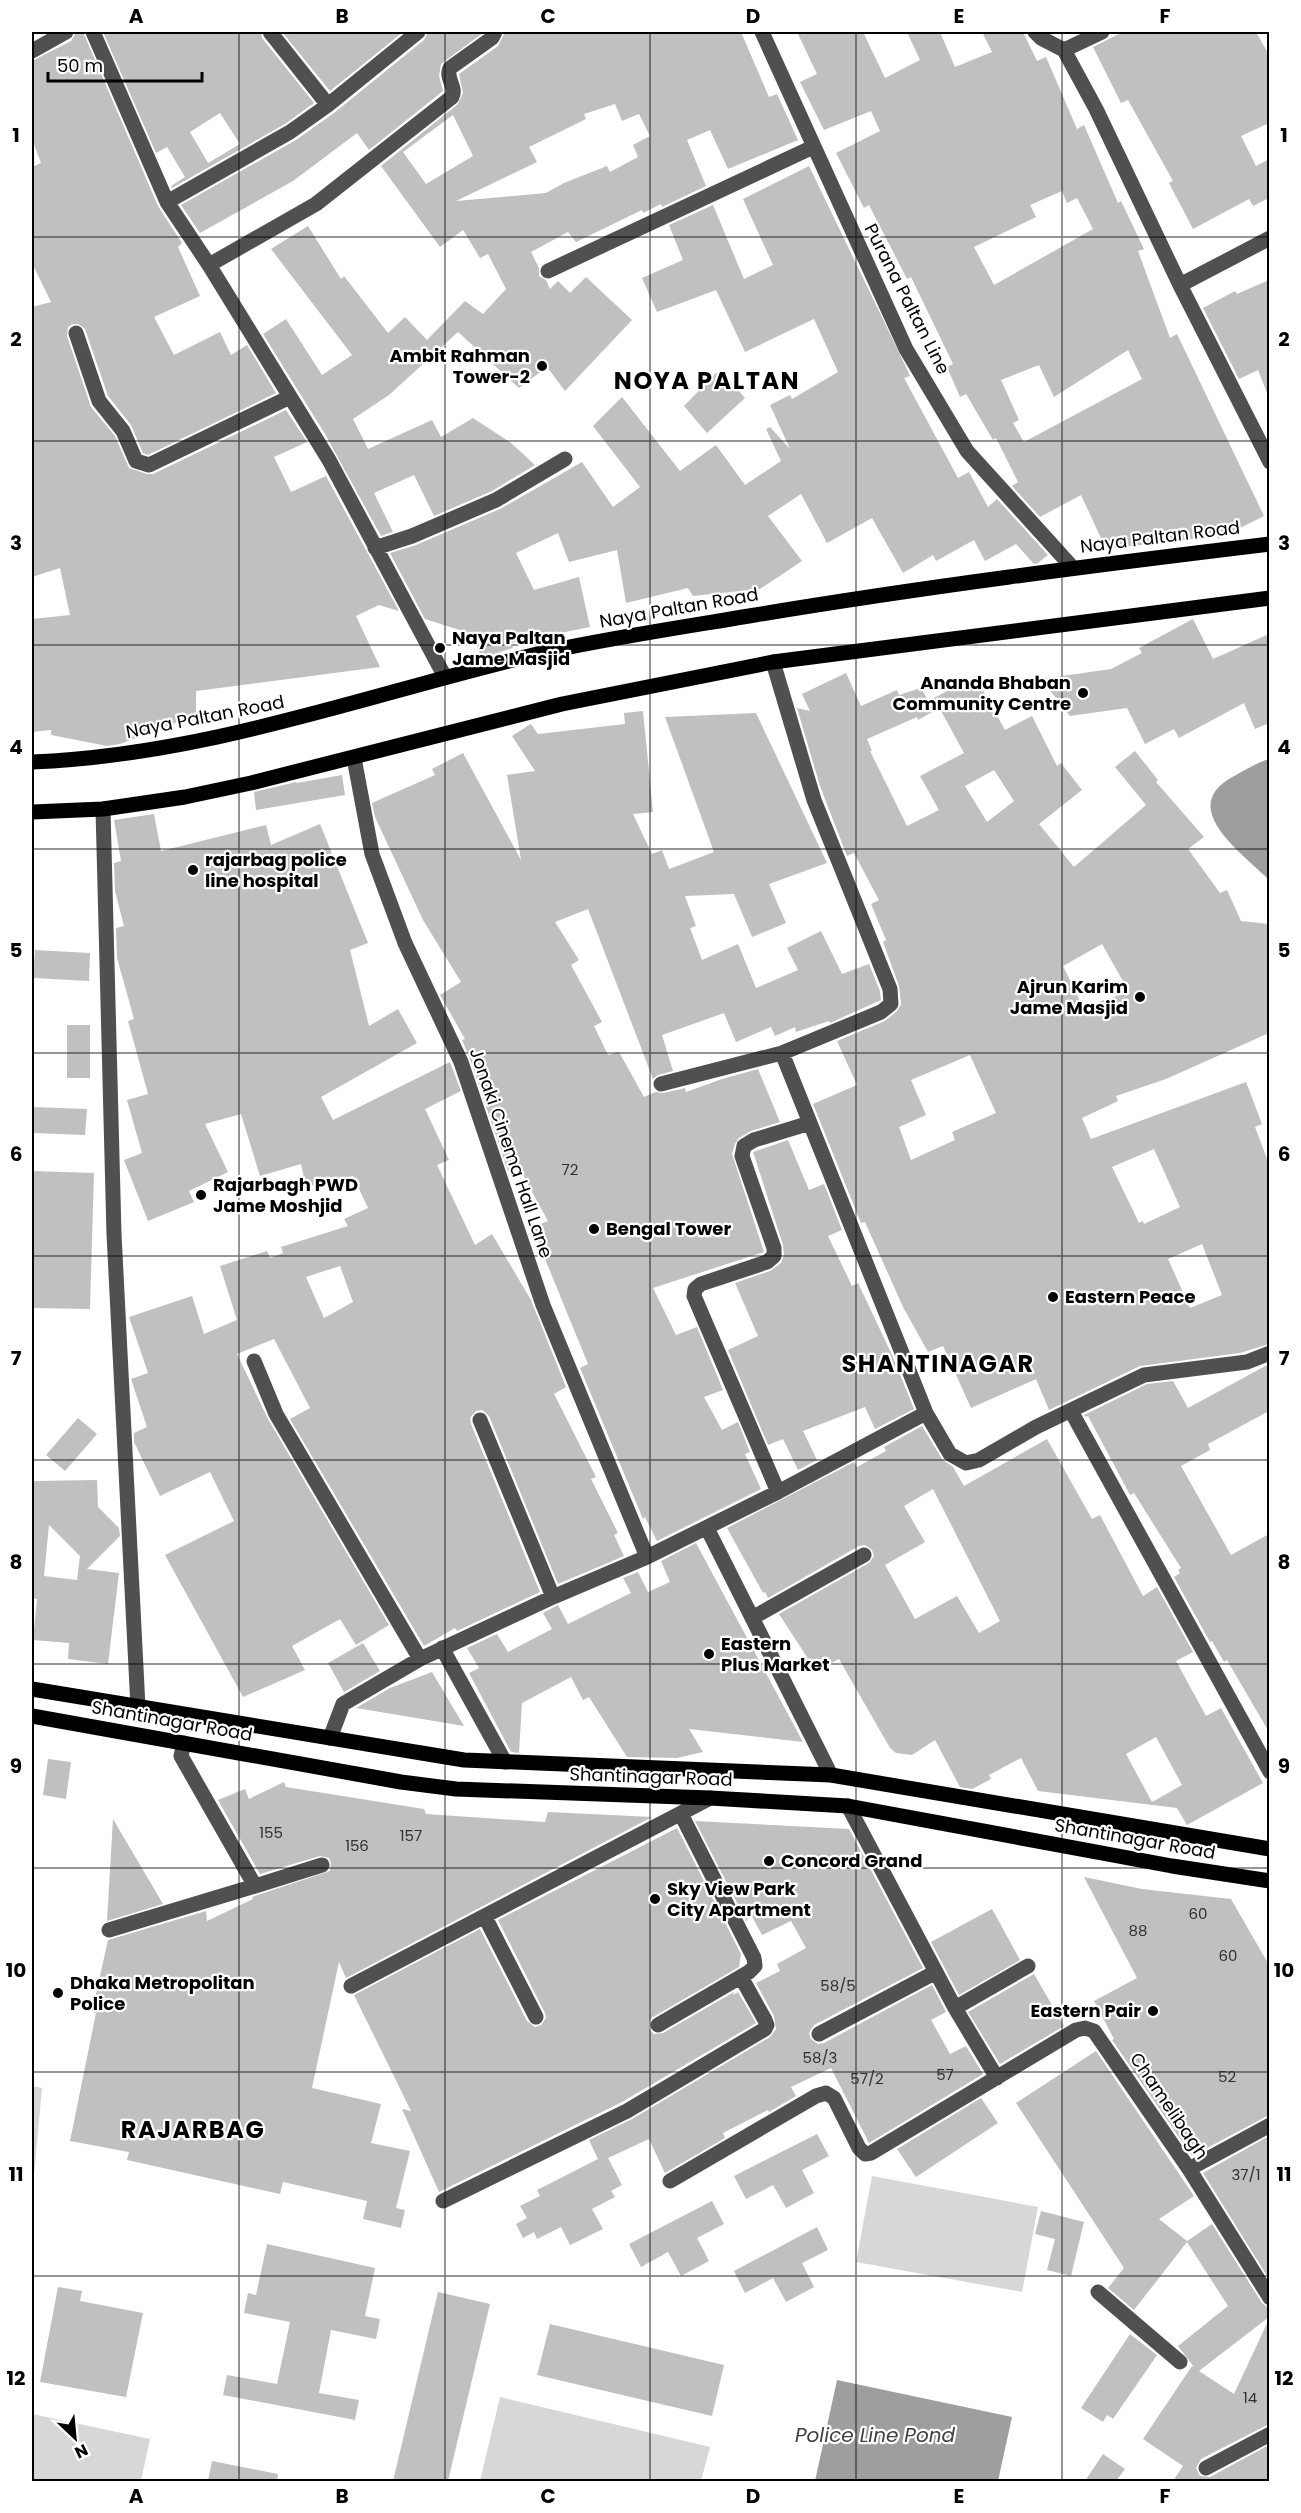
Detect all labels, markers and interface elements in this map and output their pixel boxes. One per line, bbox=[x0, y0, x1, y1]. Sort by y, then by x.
text: A bbox=[129, 2, 144, 30]
text: B bbox=[335, 2, 349, 30]
text: C bbox=[540, 2, 556, 30]
text: D bbox=[746, 2, 760, 30]
text: E bbox=[954, 2, 964, 30]
text: F bbox=[1160, 2, 1171, 30]
scale bar bbox=[48, 45, 202, 83]
text: 50 m bbox=[57, 53, 103, 78]
text: 1 bbox=[12, 121, 20, 149]
text: 1 bbox=[1280, 121, 1288, 149]
street label: Purana Paltan Line bbox=[859, 219, 956, 379]
text: 2 bbox=[10, 325, 22, 353]
text: 2 bbox=[1278, 325, 1290, 353]
place label: Ambit Rahman Tower-2 bbox=[390, 343, 530, 389]
marker: Ambit Rahman Tower-2 bbox=[535, 359, 549, 373]
district label: NOYA PALTAN bbox=[614, 364, 800, 397]
street label: Naya Paltan Road bbox=[1079, 514, 1241, 559]
text: 3 bbox=[10, 529, 22, 557]
text: 3 bbox=[1278, 529, 1290, 557]
street label: Naya Paltan Road bbox=[598, 581, 760, 634]
place label: Naya Paltan Jame Masjid bbox=[452, 625, 570, 671]
marker: Naya Paltan Jame Masjid bbox=[433, 641, 447, 655]
place label: Ananda Bhaban Community Centre bbox=[893, 670, 1071, 716]
marker: Ananda Bhaban Community Centre bbox=[1076, 686, 1090, 700]
street label: Naya Paltan Road bbox=[124, 689, 286, 744]
text: 4 bbox=[9, 733, 23, 761]
text: 4 bbox=[1277, 733, 1291, 761]
place label: rajarbag police line hospital bbox=[205, 847, 347, 893]
marker: rajarbag police line hospital bbox=[186, 863, 200, 877]
text: 5 bbox=[10, 936, 23, 964]
text: 5 bbox=[1278, 936, 1291, 964]
place label: Ajrun Karim Jame Masjid bbox=[1010, 974, 1128, 1020]
marker: Ajrun Karim Jame Masjid bbox=[1133, 990, 1147, 1004]
street label: Jonaki Cinema Hall Lane bbox=[464, 1044, 559, 1261]
text: 6 bbox=[10, 1140, 22, 1168]
text: 6 bbox=[1278, 1140, 1290, 1168]
house number: 72 bbox=[562, 1159, 578, 1180]
place label: Rajarbagh PWD Jame Moshjid bbox=[213, 1172, 358, 1218]
marker: Rajarbagh PWD Jame Moshjid bbox=[194, 1188, 208, 1202]
place label: Bengal Tower bbox=[606, 1216, 731, 1241]
marker: Bengal Tower bbox=[587, 1222, 601, 1236]
place label: Eastern Peace bbox=[1065, 1284, 1196, 1309]
marker: Eastern Peace bbox=[1046, 1290, 1060, 1304]
text: 7 bbox=[11, 1344, 22, 1372]
text: 7 bbox=[1279, 1344, 1290, 1372]
district label: SHANTINAGAR bbox=[841, 1347, 1035, 1380]
text: 8 bbox=[10, 1548, 22, 1576]
text: 8 bbox=[1278, 1548, 1290, 1576]
place label: Eastern Plus Market bbox=[721, 1631, 830, 1677]
marker: Eastern Plus Market bbox=[702, 1647, 716, 1661]
street label: Shantinagar Road bbox=[90, 1694, 255, 1747]
text: 9 bbox=[10, 1752, 22, 1780]
text: 9 bbox=[1278, 1752, 1290, 1780]
street label: Shantinagar Road bbox=[569, 1761, 733, 1792]
street label: Shantinagar Road bbox=[1053, 1812, 1218, 1865]
house number: 155 bbox=[259, 1822, 283, 1843]
house number: 157 bbox=[400, 1825, 422, 1846]
house number: 156 bbox=[345, 1835, 369, 1856]
place label: Concord Grand bbox=[781, 1848, 922, 1873]
marker: Concord Grand bbox=[762, 1854, 776, 1868]
place label: Sky View Park City Apartment bbox=[667, 1876, 811, 1922]
marker: Sky View Park City Apartment bbox=[648, 1892, 662, 1906]
house number: 60 bbox=[1189, 1903, 1207, 1924]
house number: 88 bbox=[1129, 1920, 1147, 1941]
house number: 60 bbox=[1219, 1945, 1237, 1966]
text: 10 bbox=[6, 1956, 26, 1984]
text: 10 bbox=[1274, 1956, 1294, 1984]
place label: Dhaka Metropolitan Police bbox=[70, 1970, 255, 2016]
house number: 58/5 bbox=[820, 1975, 856, 1996]
marker: Dhaka Metropolitan Police bbox=[51, 1986, 65, 2000]
place label: Eastern Pair bbox=[1030, 1998, 1141, 2023]
marker: Eastern Pair bbox=[1146, 2004, 1160, 2018]
house number: 58/3 bbox=[803, 2047, 837, 2068]
street label: Chamelibagh bbox=[1124, 2047, 1214, 2164]
house number: 57 bbox=[936, 2064, 954, 2085]
house number: 52 bbox=[1218, 2066, 1236, 2087]
house number: 57/2 bbox=[850, 2068, 884, 2089]
district label: RAJARBAG bbox=[121, 2113, 265, 2146]
text: 11 bbox=[8, 2160, 24, 2188]
text: 11 bbox=[1276, 2160, 1292, 2188]
house number: 37/1 bbox=[1232, 2164, 1260, 2185]
text: 12 bbox=[7, 2364, 25, 2392]
text: 12 bbox=[1275, 2364, 1293, 2392]
house number: 14 bbox=[1243, 2387, 1257, 2408]
north arrow bbox=[45, 2408, 105, 2468]
water label: Police Line Pond bbox=[795, 2421, 956, 2449]
text: N bbox=[71, 2438, 92, 2464]
text: A bbox=[129, 2482, 144, 2510]
text: B bbox=[335, 2482, 349, 2510]
text: C bbox=[540, 2482, 556, 2510]
text: D bbox=[746, 2482, 760, 2510]
text: E bbox=[954, 2482, 964, 2510]
text: F bbox=[1160, 2482, 1171, 2510]

